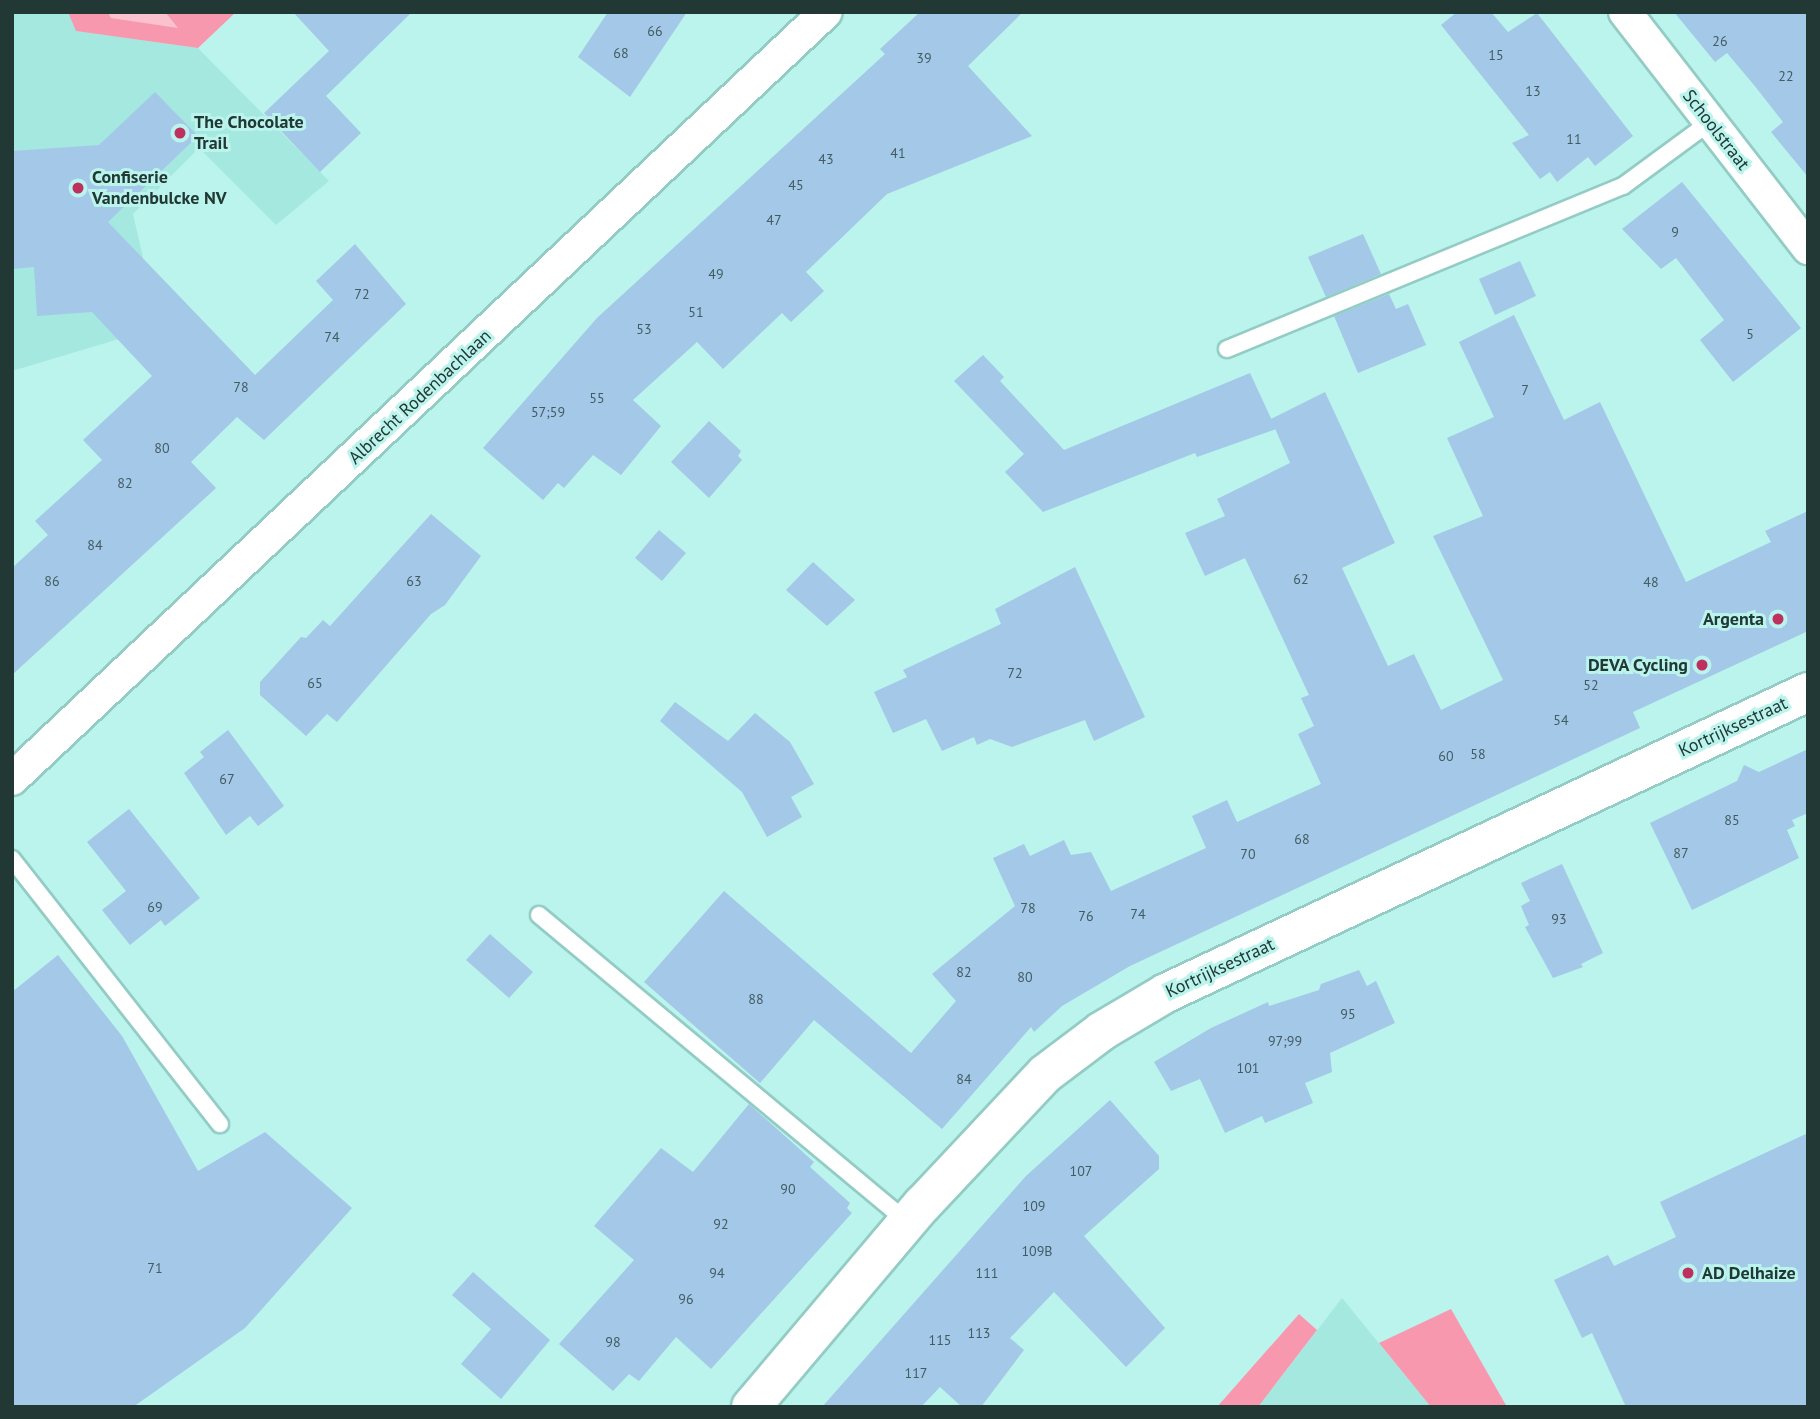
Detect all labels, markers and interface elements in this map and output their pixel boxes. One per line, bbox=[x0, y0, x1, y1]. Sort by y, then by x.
house number: 66 bbox=[647, 23, 663, 39]
house number: 26 bbox=[1712, 33, 1728, 49]
house number: 68 bbox=[613, 45, 629, 61]
house number: 15 bbox=[1488, 47, 1504, 63]
house number: 39 bbox=[916, 50, 932, 66]
house number: 22 bbox=[1778, 68, 1794, 84]
house number: 13 bbox=[1525, 83, 1541, 99]
street label: Schoolstraat bbox=[1678, 86, 1754, 174]
place label: The Chocolate Trail bbox=[194, 112, 304, 154]
marker: The Chocolate Trail bbox=[172, 125, 188, 141]
house number: 11 bbox=[1566, 131, 1582, 147]
house number: 41 bbox=[890, 145, 906, 161]
house number: 43 bbox=[818, 151, 834, 167]
place label: Confiserie Vandenbulcke NV bbox=[92, 167, 227, 210]
house number: 45 bbox=[788, 177, 804, 193]
marker: Confiserie Vandenbulcke NV bbox=[70, 180, 86, 196]
house number: 47 bbox=[766, 212, 782, 228]
house number: 9 bbox=[1671, 224, 1679, 240]
house number: 49 bbox=[708, 266, 724, 282]
house number: 72 bbox=[354, 286, 370, 302]
house number: 51 bbox=[688, 304, 704, 320]
house number: 53 bbox=[636, 321, 652, 337]
street label: Albrecht Rodenbachlaan bbox=[344, 325, 496, 469]
house number: 5 bbox=[1746, 326, 1754, 342]
house number: 74 bbox=[324, 329, 340, 345]
house number: 78 bbox=[233, 379, 249, 395]
house number: 7 bbox=[1521, 382, 1529, 398]
house number: 55 bbox=[589, 390, 605, 406]
house number: 57;59 bbox=[531, 404, 565, 420]
house number: 80 bbox=[154, 440, 170, 456]
house number: 82 bbox=[117, 475, 133, 491]
house number: 84 bbox=[87, 537, 103, 553]
house number: 62 bbox=[1293, 571, 1309, 587]
house number: 86 bbox=[44, 573, 60, 589]
house number: 63 bbox=[406, 573, 422, 589]
house number: 48 bbox=[1643, 574, 1659, 590]
place label: Argenta bbox=[1703, 608, 1764, 630]
marker: Argenta bbox=[1770, 611, 1786, 627]
place label: DEVA Cycling bbox=[1587, 654, 1688, 676]
marker: DEVA Cycling bbox=[1694, 657, 1710, 673]
house number: 72 bbox=[1007, 665, 1023, 681]
house number: 65 bbox=[307, 675, 323, 691]
house number: 52 bbox=[1583, 677, 1599, 693]
street label: Kortrijksestraat bbox=[1675, 692, 1791, 762]
house number: 54 bbox=[1553, 712, 1569, 728]
house number: 58 bbox=[1470, 746, 1486, 762]
house number: 60 bbox=[1438, 748, 1454, 764]
house number: 67 bbox=[219, 771, 235, 787]
house number: 85 bbox=[1724, 812, 1740, 828]
house number: 68 bbox=[1294, 831, 1310, 847]
house number: 87 bbox=[1673, 845, 1689, 861]
house number: 70 bbox=[1240, 846, 1256, 862]
house number: 69 bbox=[147, 899, 163, 915]
house number: 78 bbox=[1020, 900, 1036, 916]
house number: 74 bbox=[1130, 906, 1146, 922]
house number: 76 bbox=[1078, 908, 1094, 924]
house number: 93 bbox=[1551, 911, 1567, 927]
street label: Kortrijksestraat bbox=[1162, 933, 1278, 1003]
house number: 82 bbox=[956, 964, 972, 980]
house number: 80 bbox=[1017, 969, 1033, 985]
house number: 88 bbox=[748, 991, 764, 1007]
house number: 95 bbox=[1340, 1006, 1356, 1022]
house number: 97;99 bbox=[1268, 1033, 1302, 1049]
house number: 101 bbox=[1237, 1060, 1259, 1076]
house number: 84 bbox=[956, 1071, 972, 1087]
house number: 107 bbox=[1070, 1163, 1092, 1179]
house number: 90 bbox=[780, 1181, 796, 1197]
house number: 109 bbox=[1023, 1198, 1045, 1214]
house number: 92 bbox=[713, 1216, 729, 1232]
house number: 109B bbox=[1021, 1243, 1053, 1259]
house number: 71 bbox=[147, 1260, 163, 1276]
place label: AD Delhaize bbox=[1702, 1262, 1796, 1284]
house number: 94 bbox=[709, 1265, 725, 1281]
house number: 111 bbox=[976, 1265, 998, 1281]
marker: AD Delhaize bbox=[1680, 1265, 1696, 1281]
house number: 96 bbox=[678, 1291, 694, 1307]
house number: 113 bbox=[968, 1325, 990, 1341]
house number: 115 bbox=[929, 1332, 951, 1348]
house number: 98 bbox=[605, 1334, 621, 1350]
house number: 117 bbox=[905, 1365, 927, 1381]

